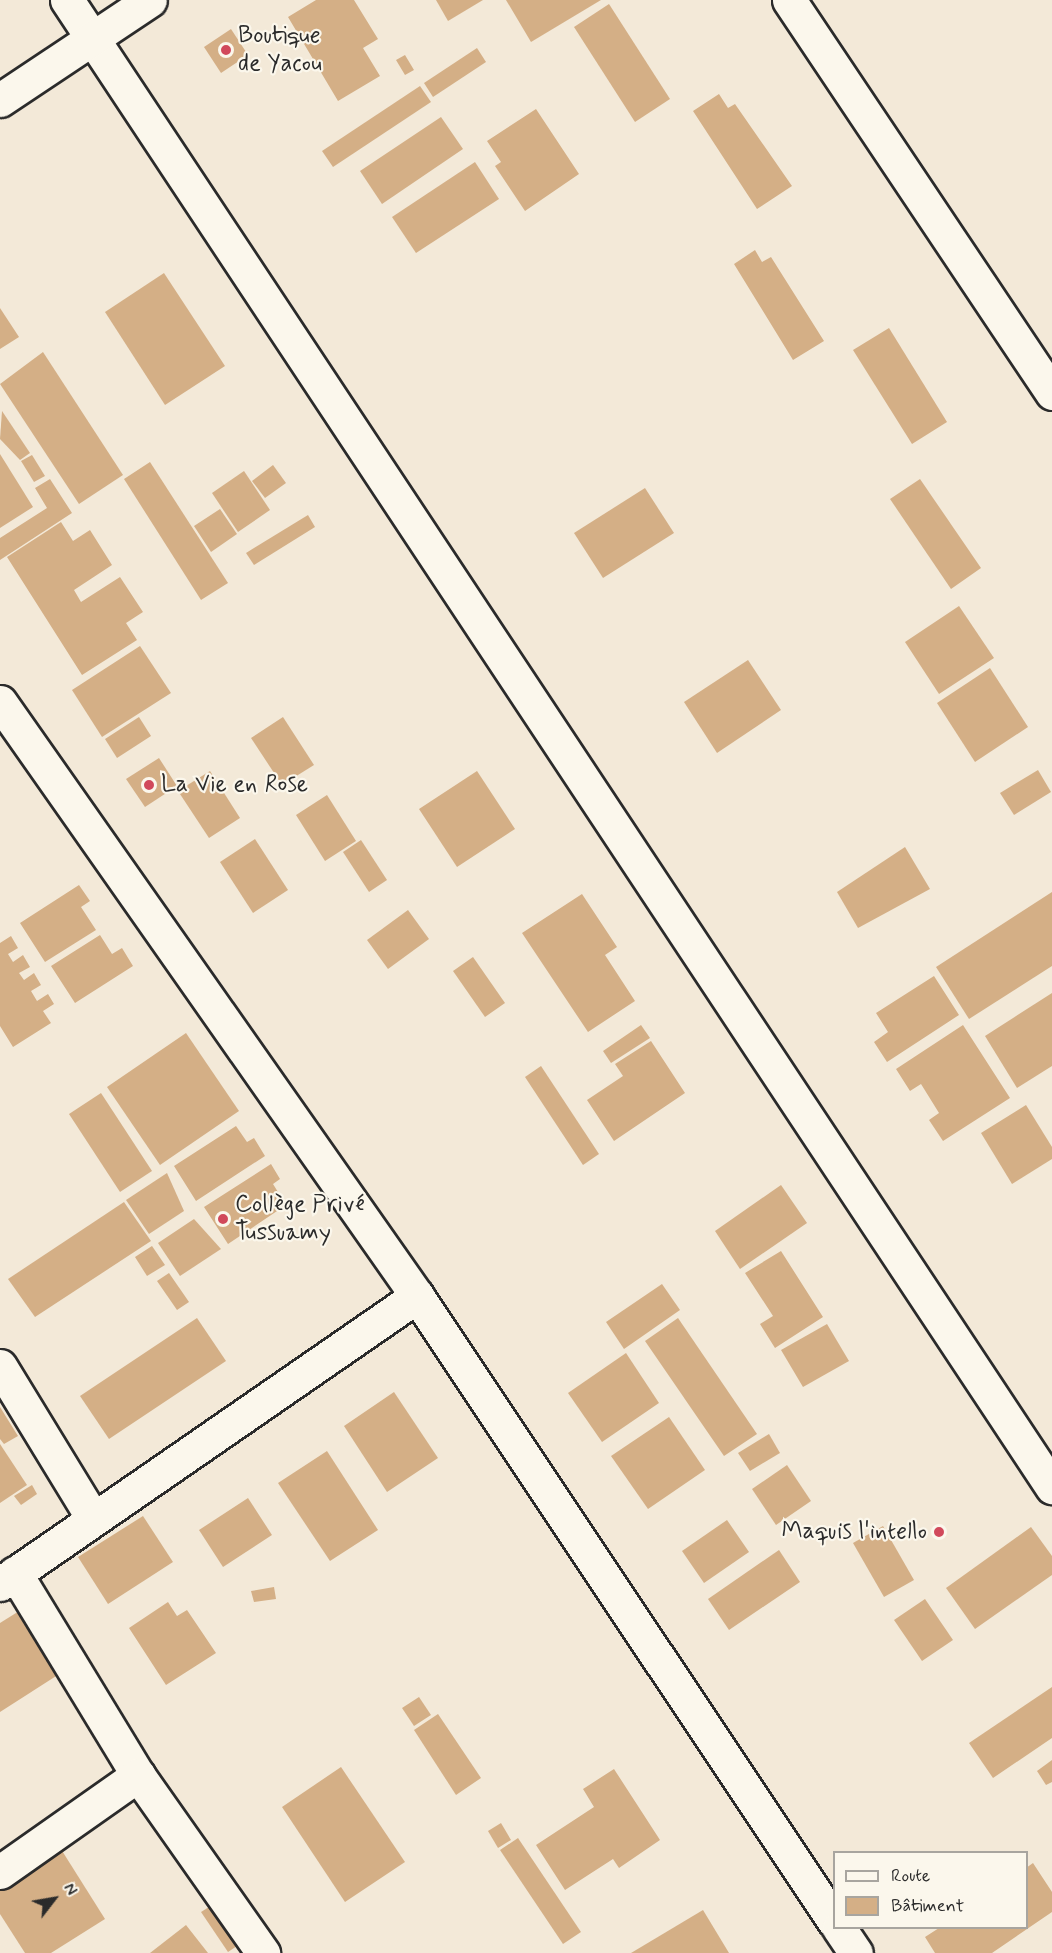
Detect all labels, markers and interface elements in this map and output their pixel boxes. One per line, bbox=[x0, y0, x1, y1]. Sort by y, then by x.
place label: Boutique de Yacou bbox=[238, 22, 329, 78]
marker: Boutique de Yacou bbox=[219, 43, 233, 57]
place label: La Vie en Rose bbox=[161, 771, 309, 799]
marker: La Vie en Rose bbox=[142, 778, 156, 792]
place label: Collège Privé Tussuamy bbox=[235, 1191, 363, 1247]
marker: Collège Privé Tussuamy bbox=[216, 1212, 230, 1226]
place label: Maquis l'intello bbox=[782, 1518, 927, 1546]
marker: Maquis l'intello bbox=[932, 1525, 946, 1539]
legend bbox=[833, 1851, 1028, 1929]
text: Route bbox=[891, 1864, 930, 1888]
north arrow bbox=[24, 1869, 84, 1929]
text: N bbox=[58, 1879, 82, 1899]
text: Bâtiment bbox=[891, 1894, 964, 1918]

